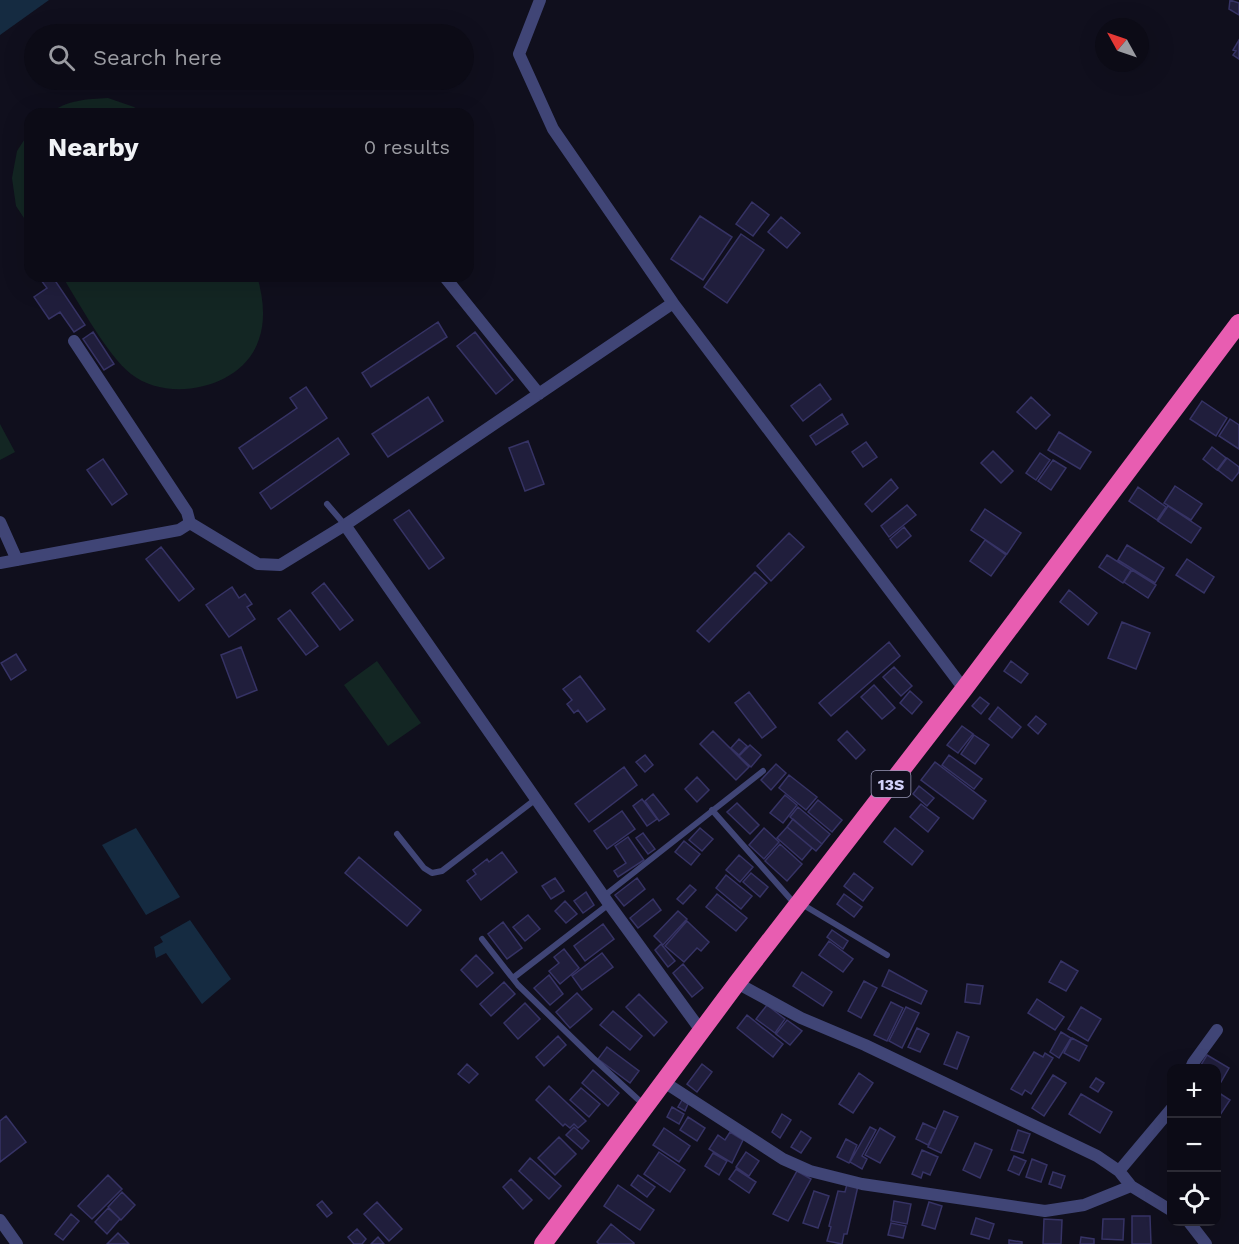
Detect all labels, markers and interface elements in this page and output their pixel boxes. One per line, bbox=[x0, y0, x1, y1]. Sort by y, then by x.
north arrow bbox=[1095, 18, 1149, 72]
search box bbox=[24, 24, 474, 90]
icon: search bbox=[45, 41, 78, 74]
text: Search here bbox=[93, 45, 222, 70]
text: Nearby bbox=[48, 132, 139, 162]
text: 0 results bbox=[364, 135, 450, 159]
road number: 13S bbox=[872, 771, 910, 797]
map controls bbox=[1167, 1064, 1221, 1226]
button: + bbox=[1167, 1064, 1221, 1118]
button: − bbox=[1167, 1118, 1221, 1172]
button: locate bbox=[1167, 1172, 1221, 1226]

